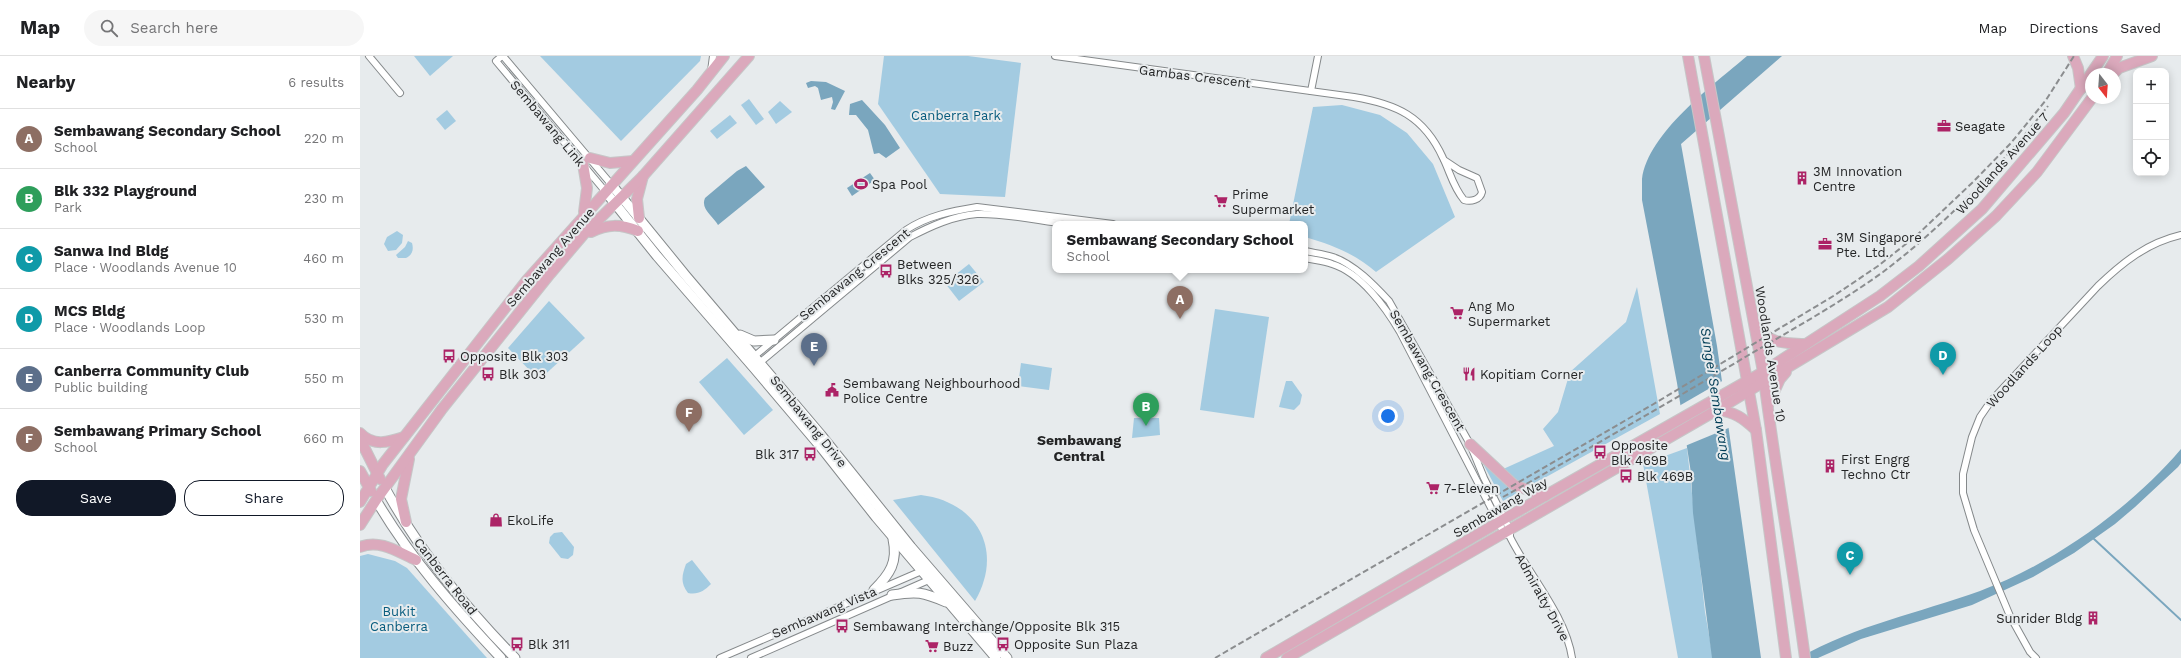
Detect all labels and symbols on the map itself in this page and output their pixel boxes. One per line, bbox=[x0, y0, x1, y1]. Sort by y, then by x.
street label: Gambas Crescent bbox=[1138, 62, 1252, 91]
north arrow bbox=[2085, 68, 2121, 104]
street label: Sembawang Link bbox=[507, 77, 588, 170]
park label: Canberra Park bbox=[911, 108, 1002, 123]
street label: Woodlands Avenue 7 bbox=[1953, 110, 2052, 217]
office icon: Seagate bbox=[1936, 118, 1952, 134]
place label: Seagate bbox=[1955, 119, 2005, 134]
place label: 3M Innovation Centre bbox=[1813, 164, 1902, 194]
building icon: 3M Innovation Centre bbox=[1794, 170, 1810, 186]
sports icon: Spa Pool bbox=[853, 176, 869, 192]
place label: Spa Pool bbox=[872, 177, 927, 192]
place label: Prime Supermarket bbox=[1232, 187, 1315, 217]
supermarket icon: Prime Supermarket bbox=[1213, 193, 1229, 209]
street label: Sembawang Avenue bbox=[503, 205, 598, 310]
street label: Sembawang Crescent bbox=[796, 225, 913, 324]
place label: 3M Singapore Pte. Ltd. bbox=[1836, 230, 1922, 260]
office icon: 3M Singapore Pte. Ltd. bbox=[1817, 236, 1833, 252]
place label: Between Blks 325/326 bbox=[897, 257, 980, 287]
bus stop icon: Between Blks 325/326 bbox=[878, 263, 894, 279]
street label: Woodlands Avenue 10 bbox=[1752, 285, 1789, 423]
pin: A bbox=[1167, 286, 1193, 319]
place label: Ang Mo Supermarket bbox=[1468, 299, 1551, 329]
supermarket icon: Ang Mo Supermarket bbox=[1449, 305, 1465, 321]
street label: Sembawang Crescent bbox=[1387, 307, 1469, 434]
street label: Woodlands Loop bbox=[1983, 322, 2065, 411]
water label: Sungei Sembawang bbox=[1698, 326, 1734, 462]
pin: E bbox=[801, 333, 827, 366]
pin: D bbox=[1930, 342, 1956, 375]
bus stop icon: Opposite Blk 303 bbox=[441, 348, 457, 364]
place label: Opposite Blk 303 bbox=[460, 349, 568, 364]
bus stop icon: Blk 303 bbox=[480, 366, 496, 382]
restaurant icon: Kopitiam Corner bbox=[1461, 366, 1477, 382]
place label: Blk 303 bbox=[499, 367, 546, 382]
place label: Kopitiam Corner bbox=[1480, 367, 1583, 382]
street label: Sembawang Drive bbox=[767, 373, 850, 470]
place label: Sembawang Neighbourhood Police Centre bbox=[843, 376, 1021, 406]
public building icon: Sembawang Neighbourhood Police Centre bbox=[824, 382, 840, 398]
pin: B bbox=[1133, 393, 1159, 426]
pin: F bbox=[676, 399, 702, 432]
your location bbox=[1378, 406, 1398, 426]
district label: Sembawang Central bbox=[1037, 432, 1121, 464]
place label: Opposite Blk 469B bbox=[1611, 438, 1668, 468]
bus stop icon: Opposite Blk 469B bbox=[1592, 444, 1608, 460]
bus stop icon: Blk 317 bbox=[802, 446, 818, 462]
place label: Blk 317 bbox=[755, 447, 799, 462]
place label: First Engrg Techno Ctr bbox=[1841, 452, 1910, 482]
building icon: First Engrg Techno Ctr bbox=[1822, 458, 1838, 474]
bus stop icon: Blk 469B bbox=[1618, 468, 1634, 484]
place label: Blk 469B bbox=[1637, 469, 1693, 484]
street label: Sembawang Way bbox=[1450, 474, 1550, 541]
supermarket icon: 7-Eleven bbox=[1425, 480, 1441, 496]
place label: 7-Eleven bbox=[1444, 481, 1499, 496]
shop icon: EkoLife bbox=[488, 512, 504, 528]
place label: EkoLife bbox=[507, 513, 554, 528]
street label: Canberra Road bbox=[411, 535, 480, 618]
pin: C bbox=[1837, 542, 1863, 575]
street label: Admiralty Drive bbox=[1512, 551, 1573, 643]
street label: Sembawang Vista bbox=[770, 583, 879, 641]
park label: Bukit Canberra bbox=[370, 604, 429, 634]
building icon: Sunrider Bldg bbox=[2085, 610, 2101, 626]
place label: Sunrider Bldg bbox=[1996, 611, 2082, 626]
bus stop icon: Sembawang Interchange/Opposite Blk 315 bbox=[834, 618, 850, 634]
place label: Sembawang Interchange/Opposite Blk 315 bbox=[853, 619, 1120, 634]
bus stop icon: Blk 311 bbox=[509, 636, 525, 652]
bus stop icon: Opposite Sun Plaza bbox=[995, 636, 1011, 652]
place label: Blk 311 bbox=[528, 637, 570, 652]
place label: Opposite Sun Plaza bbox=[1014, 637, 1138, 652]
supermarket icon: Buzz bbox=[924, 638, 940, 654]
place label: Buzz bbox=[943, 639, 973, 654]

